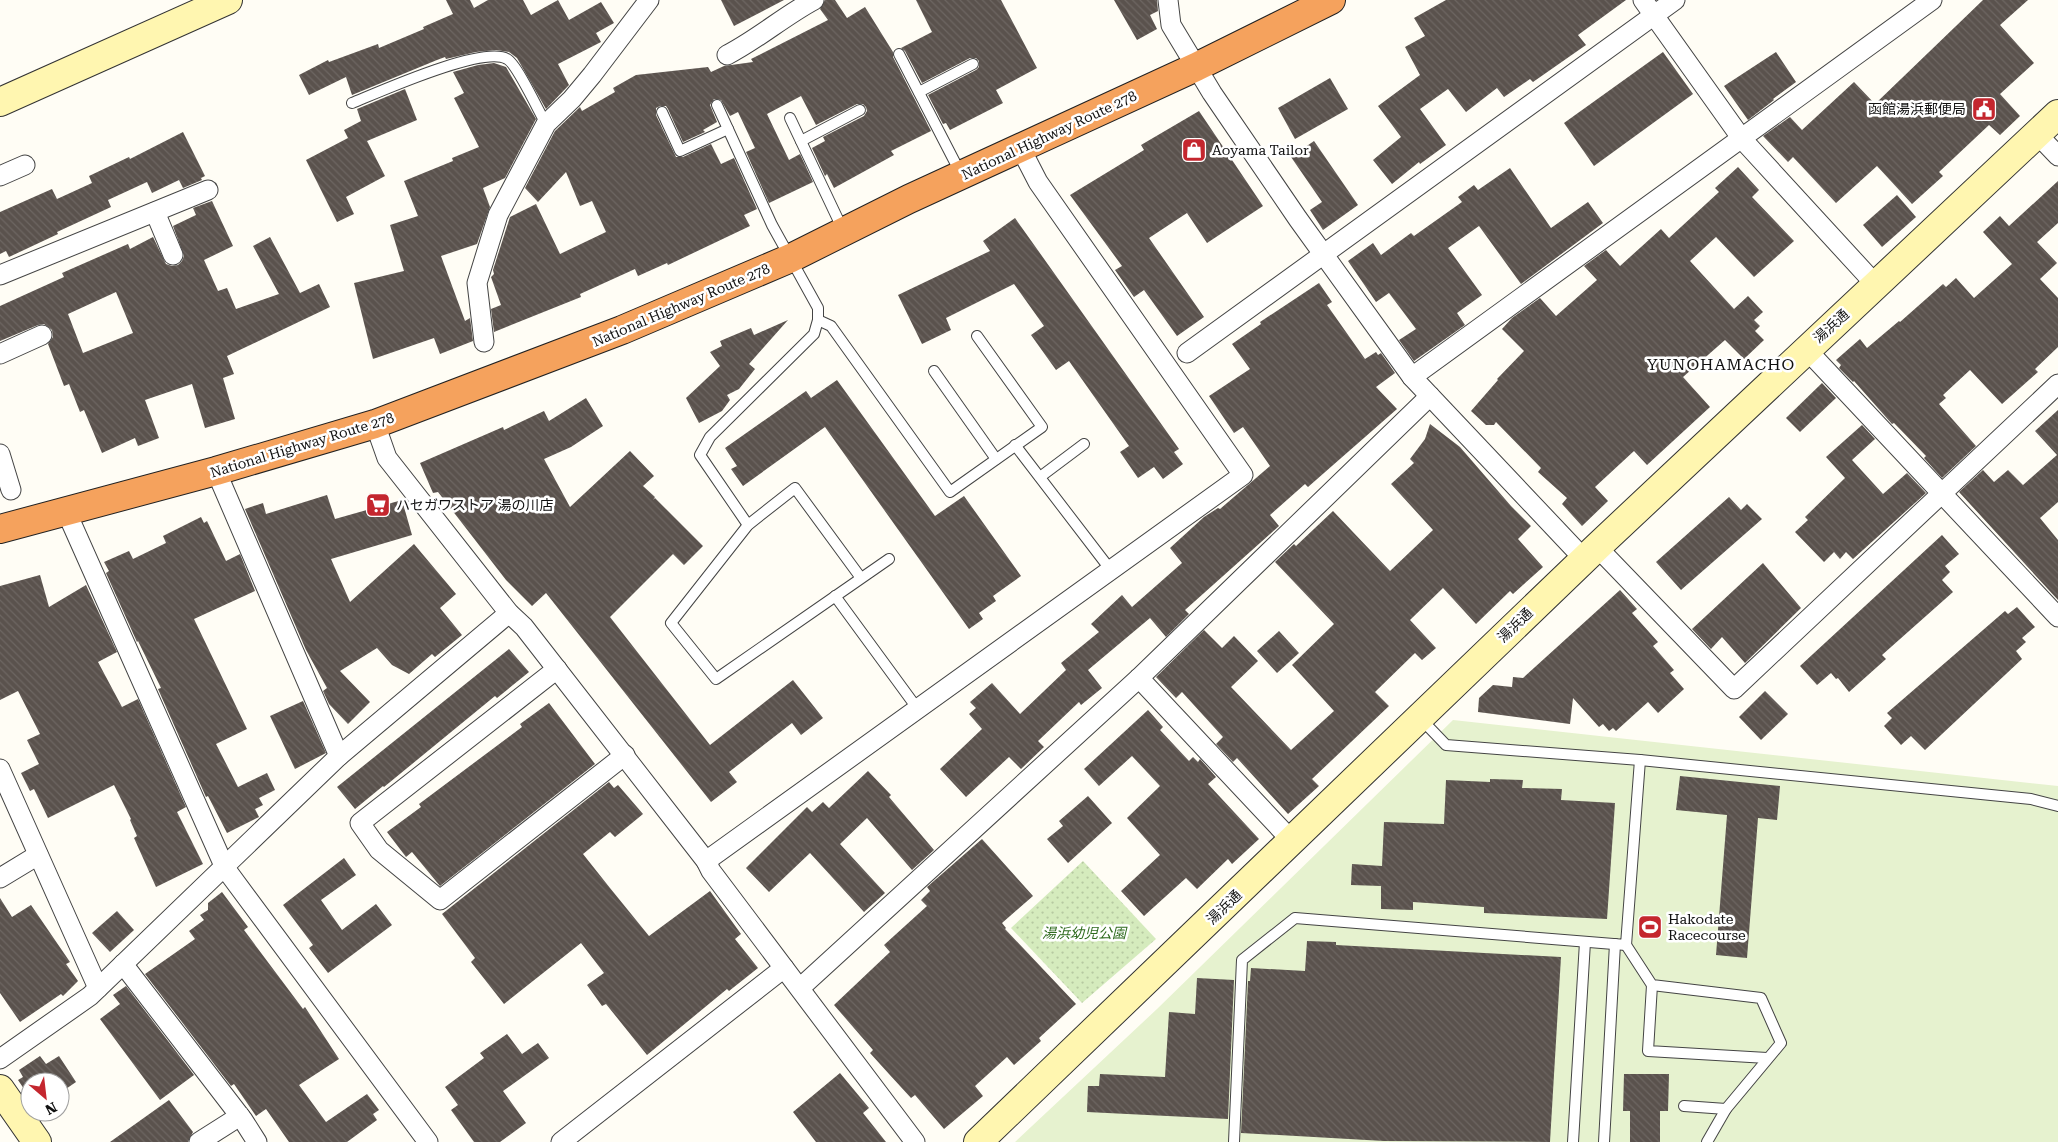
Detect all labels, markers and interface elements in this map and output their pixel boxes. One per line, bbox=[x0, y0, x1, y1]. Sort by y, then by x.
street label: National Highway Route 278 bbox=[959, 87, 1139, 183]
public building icon: 函館湯浜郵便局 bbox=[1971, 96, 1997, 122]
place label: 函館湯浜郵便局 bbox=[1868, 101, 1966, 117]
shop icon: Aoyama Tailor bbox=[1181, 137, 1207, 163]
place label: Aoyama Tailor bbox=[1212, 142, 1309, 158]
street label: National Highway Route 278 bbox=[590, 260, 772, 350]
street label: 湯浜通 bbox=[1810, 306, 1852, 346]
district label: YUNOHAMACHO bbox=[1647, 355, 1795, 374]
street label: National Highway Route 278 bbox=[208, 409, 396, 481]
supermarket icon: ハセガワストア 湯の川店 bbox=[365, 492, 391, 518]
place label: ハセガワストア 湯の川店 bbox=[396, 497, 554, 513]
street label: 湯浜通 bbox=[1494, 605, 1536, 645]
street label: 湯浜通 bbox=[1203, 887, 1245, 927]
place label: Hakodate Racecourse bbox=[1668, 911, 1746, 943]
sports icon: Hakodate Racecourse bbox=[1637, 914, 1663, 940]
park label: 湯浜幼児公園 bbox=[1042, 925, 1128, 941]
north arrow bbox=[20, 1072, 70, 1122]
text: N bbox=[42, 1099, 60, 1118]

